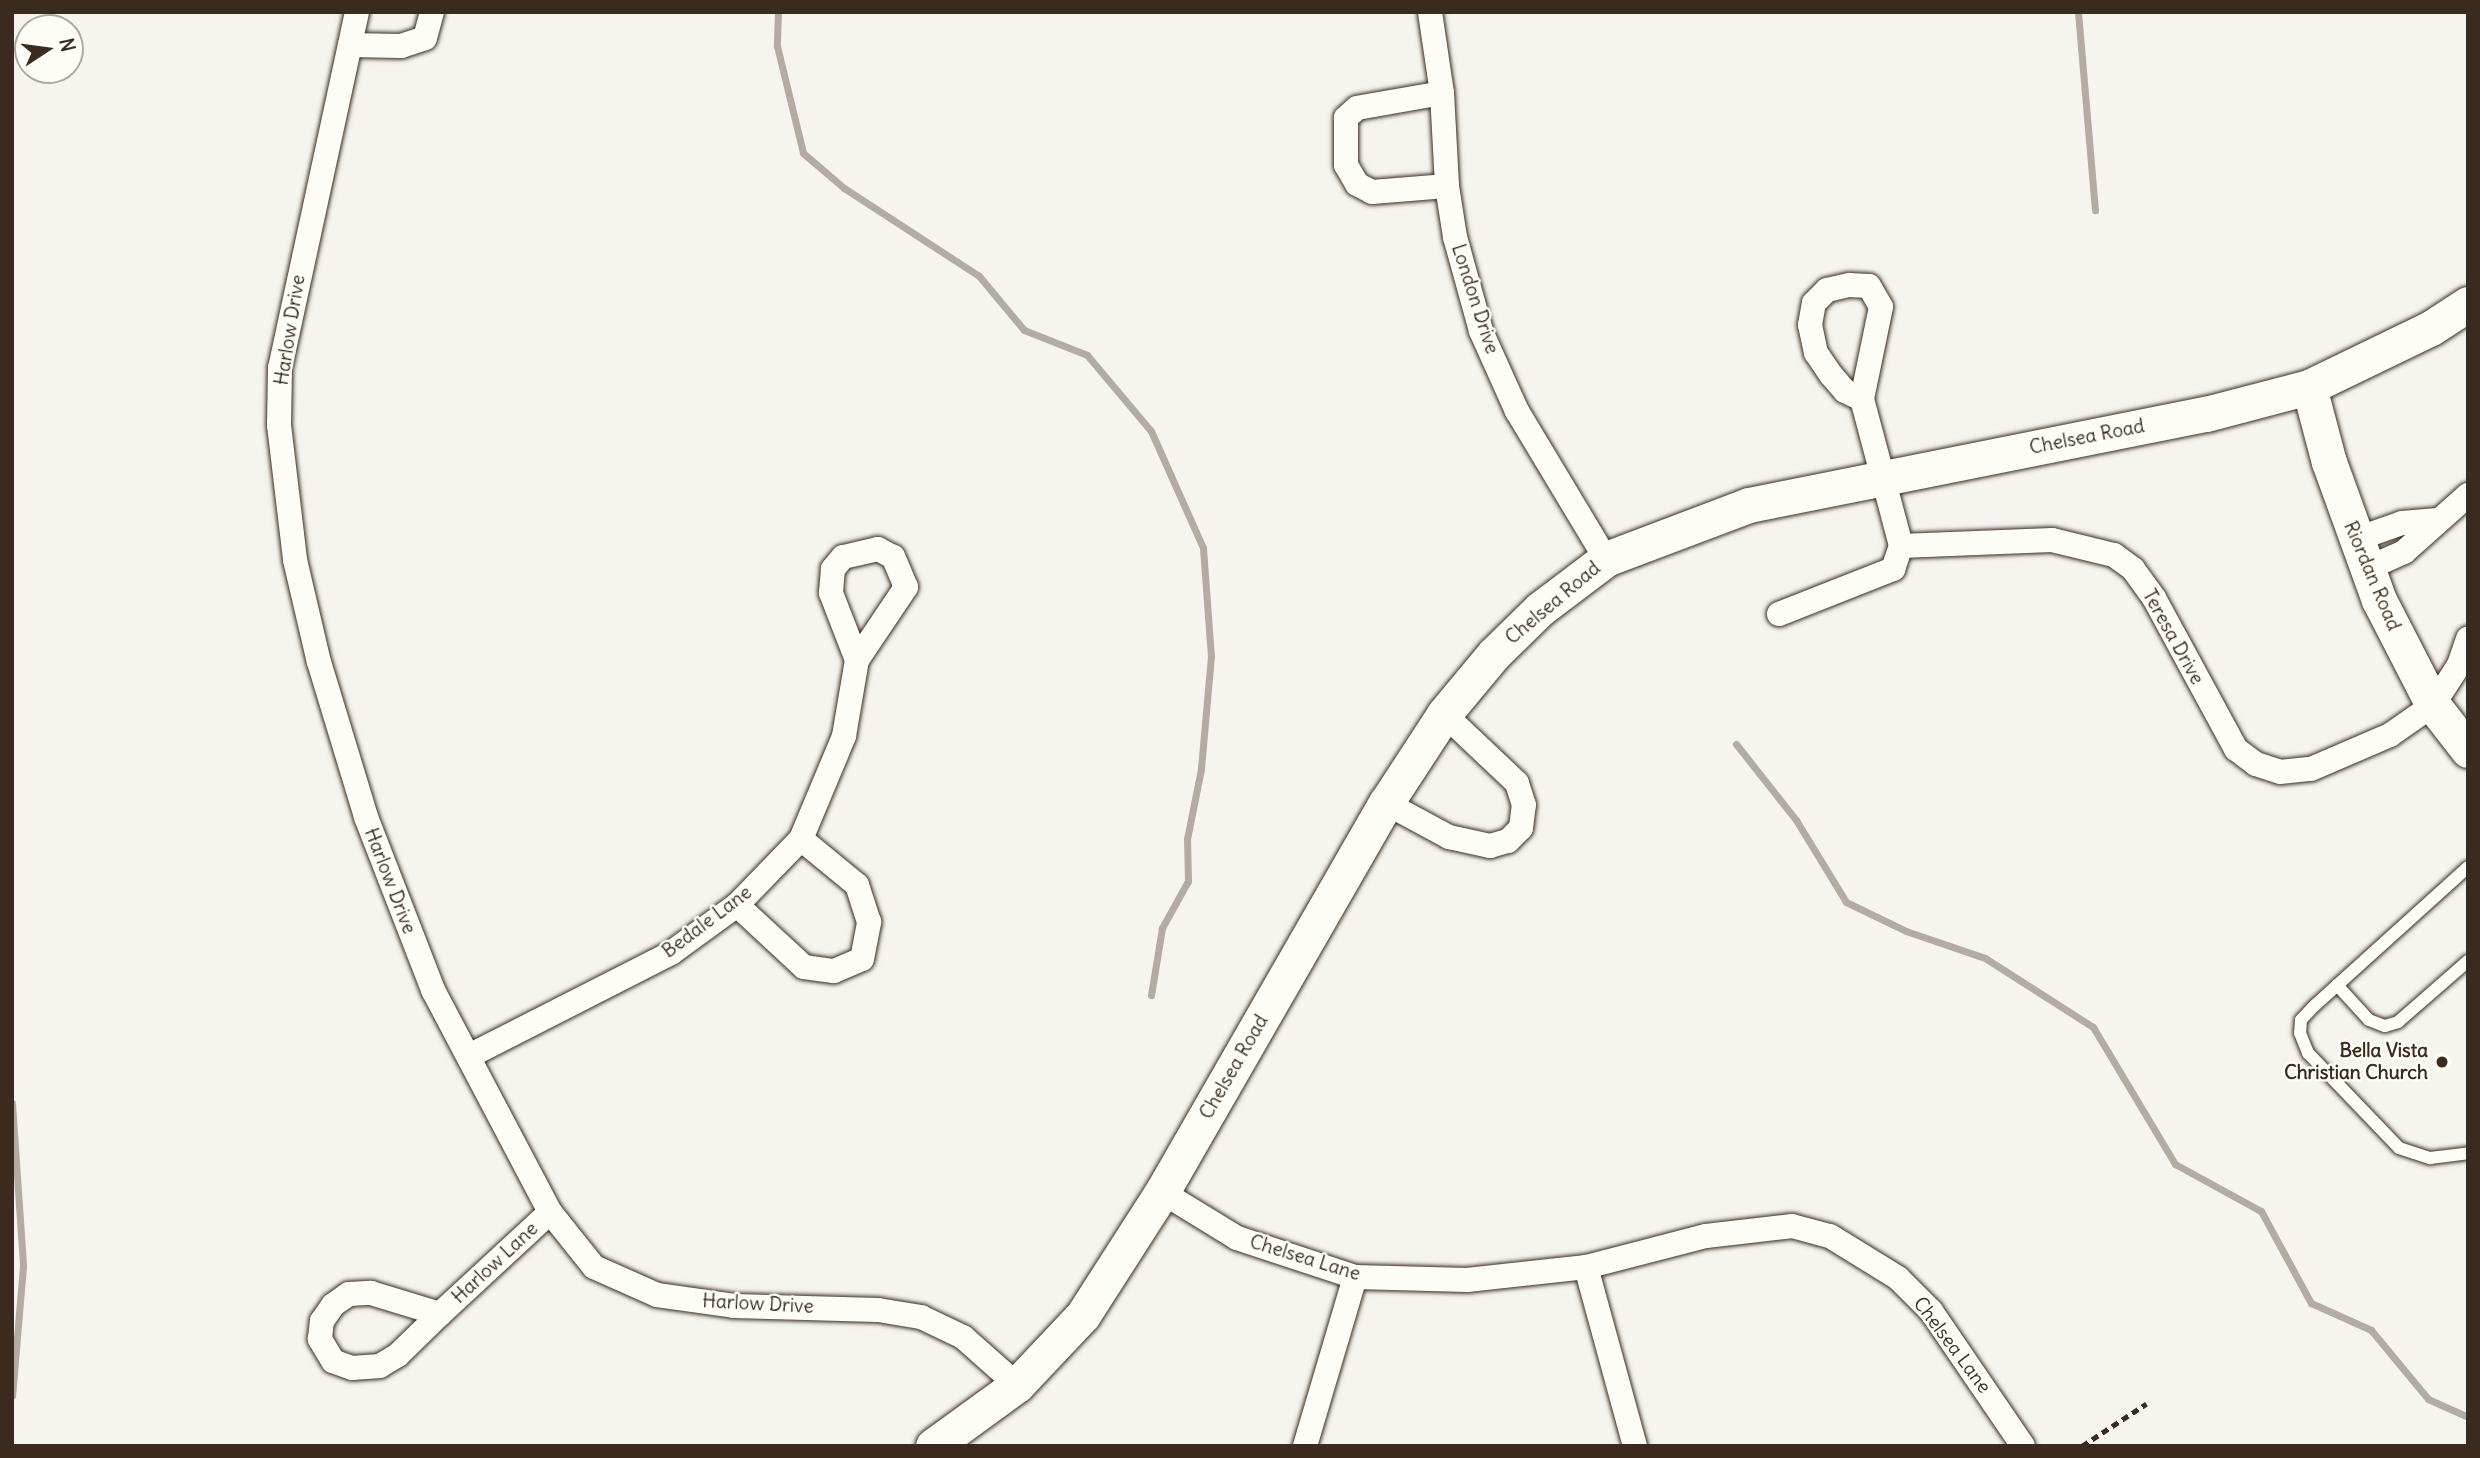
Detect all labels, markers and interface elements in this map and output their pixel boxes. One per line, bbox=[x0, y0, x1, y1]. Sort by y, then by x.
north arrow bbox=[14, 14, 84, 84]
text: N bbox=[54, 36, 81, 54]
street label: London Drive bbox=[1447, 241, 1503, 357]
street label: Harlow Drive bbox=[270, 273, 310, 387]
street label: Chelsea Road bbox=[2028, 415, 2146, 459]
street label: Riordan Road bbox=[2339, 518, 2405, 634]
street label: Chelsea Road bbox=[1501, 557, 1605, 649]
street label: Teresa Drive bbox=[2138, 585, 2208, 689]
street label: Harlow Drive bbox=[359, 825, 421, 937]
street label: Bedale Lane bbox=[658, 881, 756, 963]
street label: Chelsea Road bbox=[1195, 1011, 1273, 1123]
place label: Bella Vista Christian Church bbox=[2284, 1040, 2428, 1084]
marker: Bella Vista Christian Church bbox=[2434, 1054, 2450, 1070]
street label: Harlow Lane bbox=[447, 1218, 543, 1308]
street label: Chelsea Lane bbox=[1247, 1230, 1363, 1286]
street label: Harlow Drive bbox=[702, 1290, 814, 1318]
street label: Chelsea Lane bbox=[1908, 1292, 1996, 1398]

